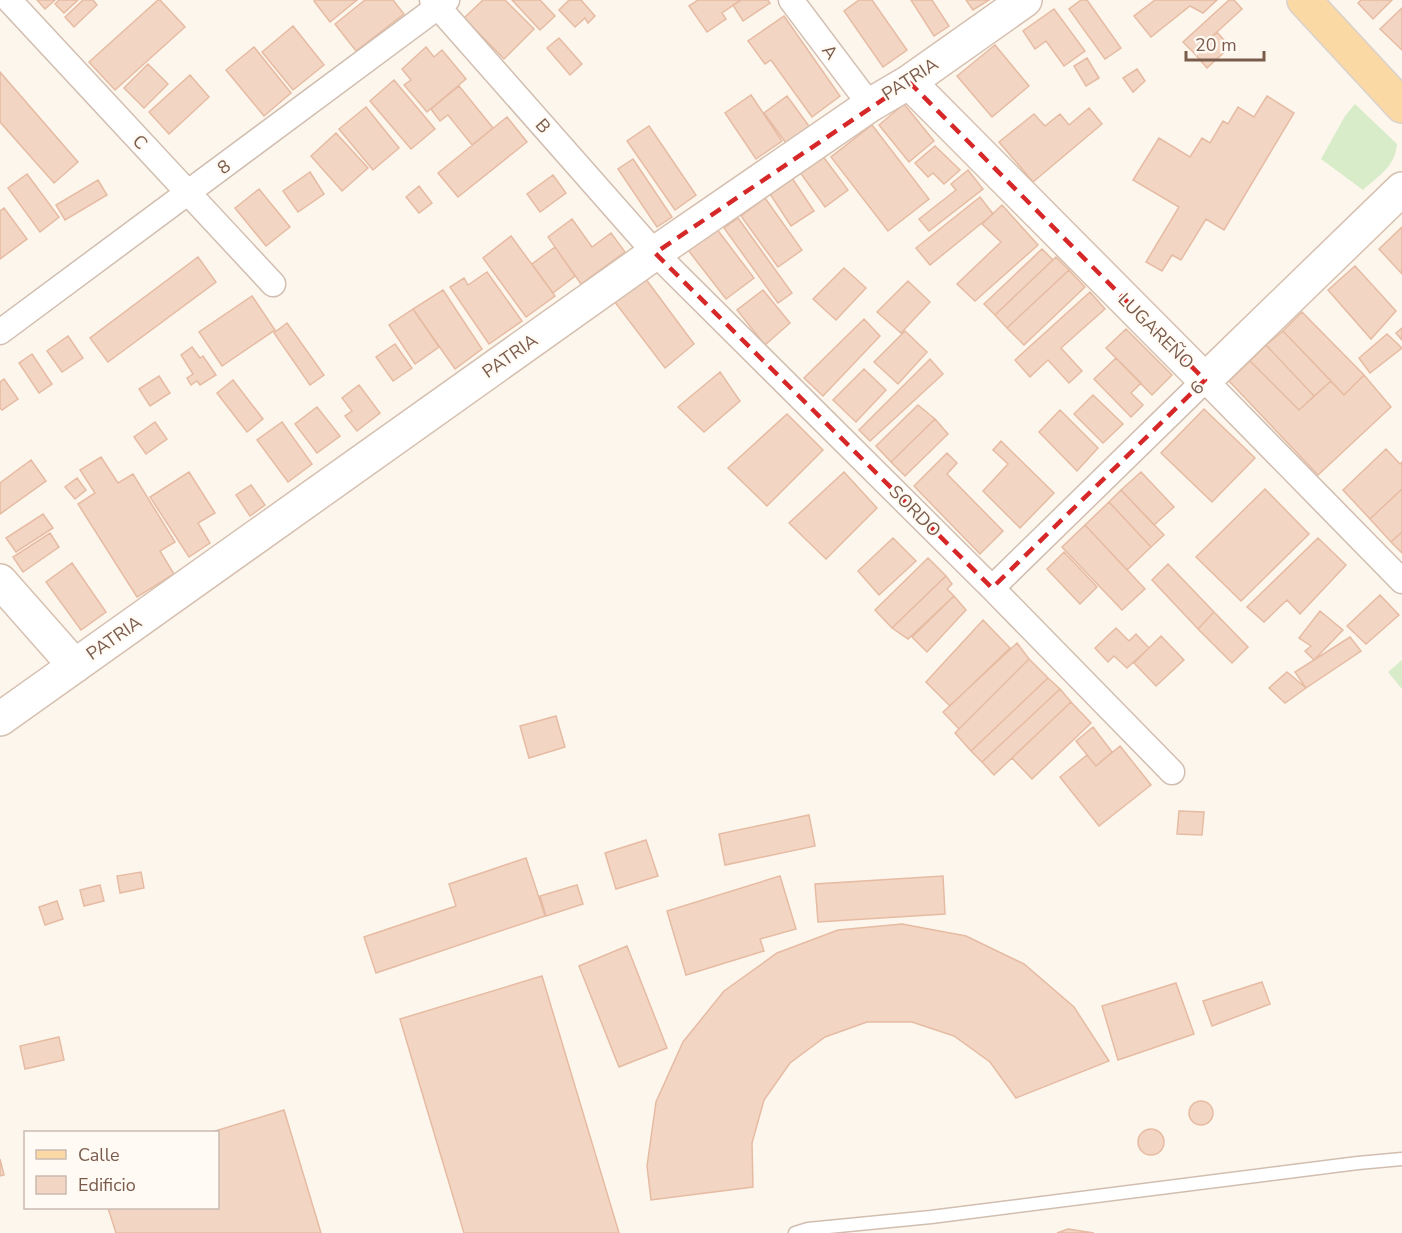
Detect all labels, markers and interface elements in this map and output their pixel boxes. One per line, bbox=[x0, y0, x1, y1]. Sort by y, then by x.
scale bar bbox=[1186, 24, 1264, 62]
text: 20 m bbox=[1195, 33, 1237, 57]
street label: A bbox=[816, 40, 844, 64]
street label: PATRIA bbox=[877, 52, 943, 106]
street label: B bbox=[530, 114, 556, 138]
street label: C bbox=[127, 129, 153, 155]
street label: 8 bbox=[212, 154, 236, 180]
street label: LUGAREÑO bbox=[1113, 288, 1199, 374]
street label: PATRIA bbox=[478, 328, 542, 384]
street label: 6 bbox=[1185, 376, 1209, 400]
street label: SORDO bbox=[884, 480, 946, 542]
street label: PATRIA bbox=[82, 610, 146, 666]
legend bbox=[24, 1131, 219, 1209]
text: Calle bbox=[78, 1143, 120, 1167]
text: Edificio bbox=[78, 1173, 136, 1197]

